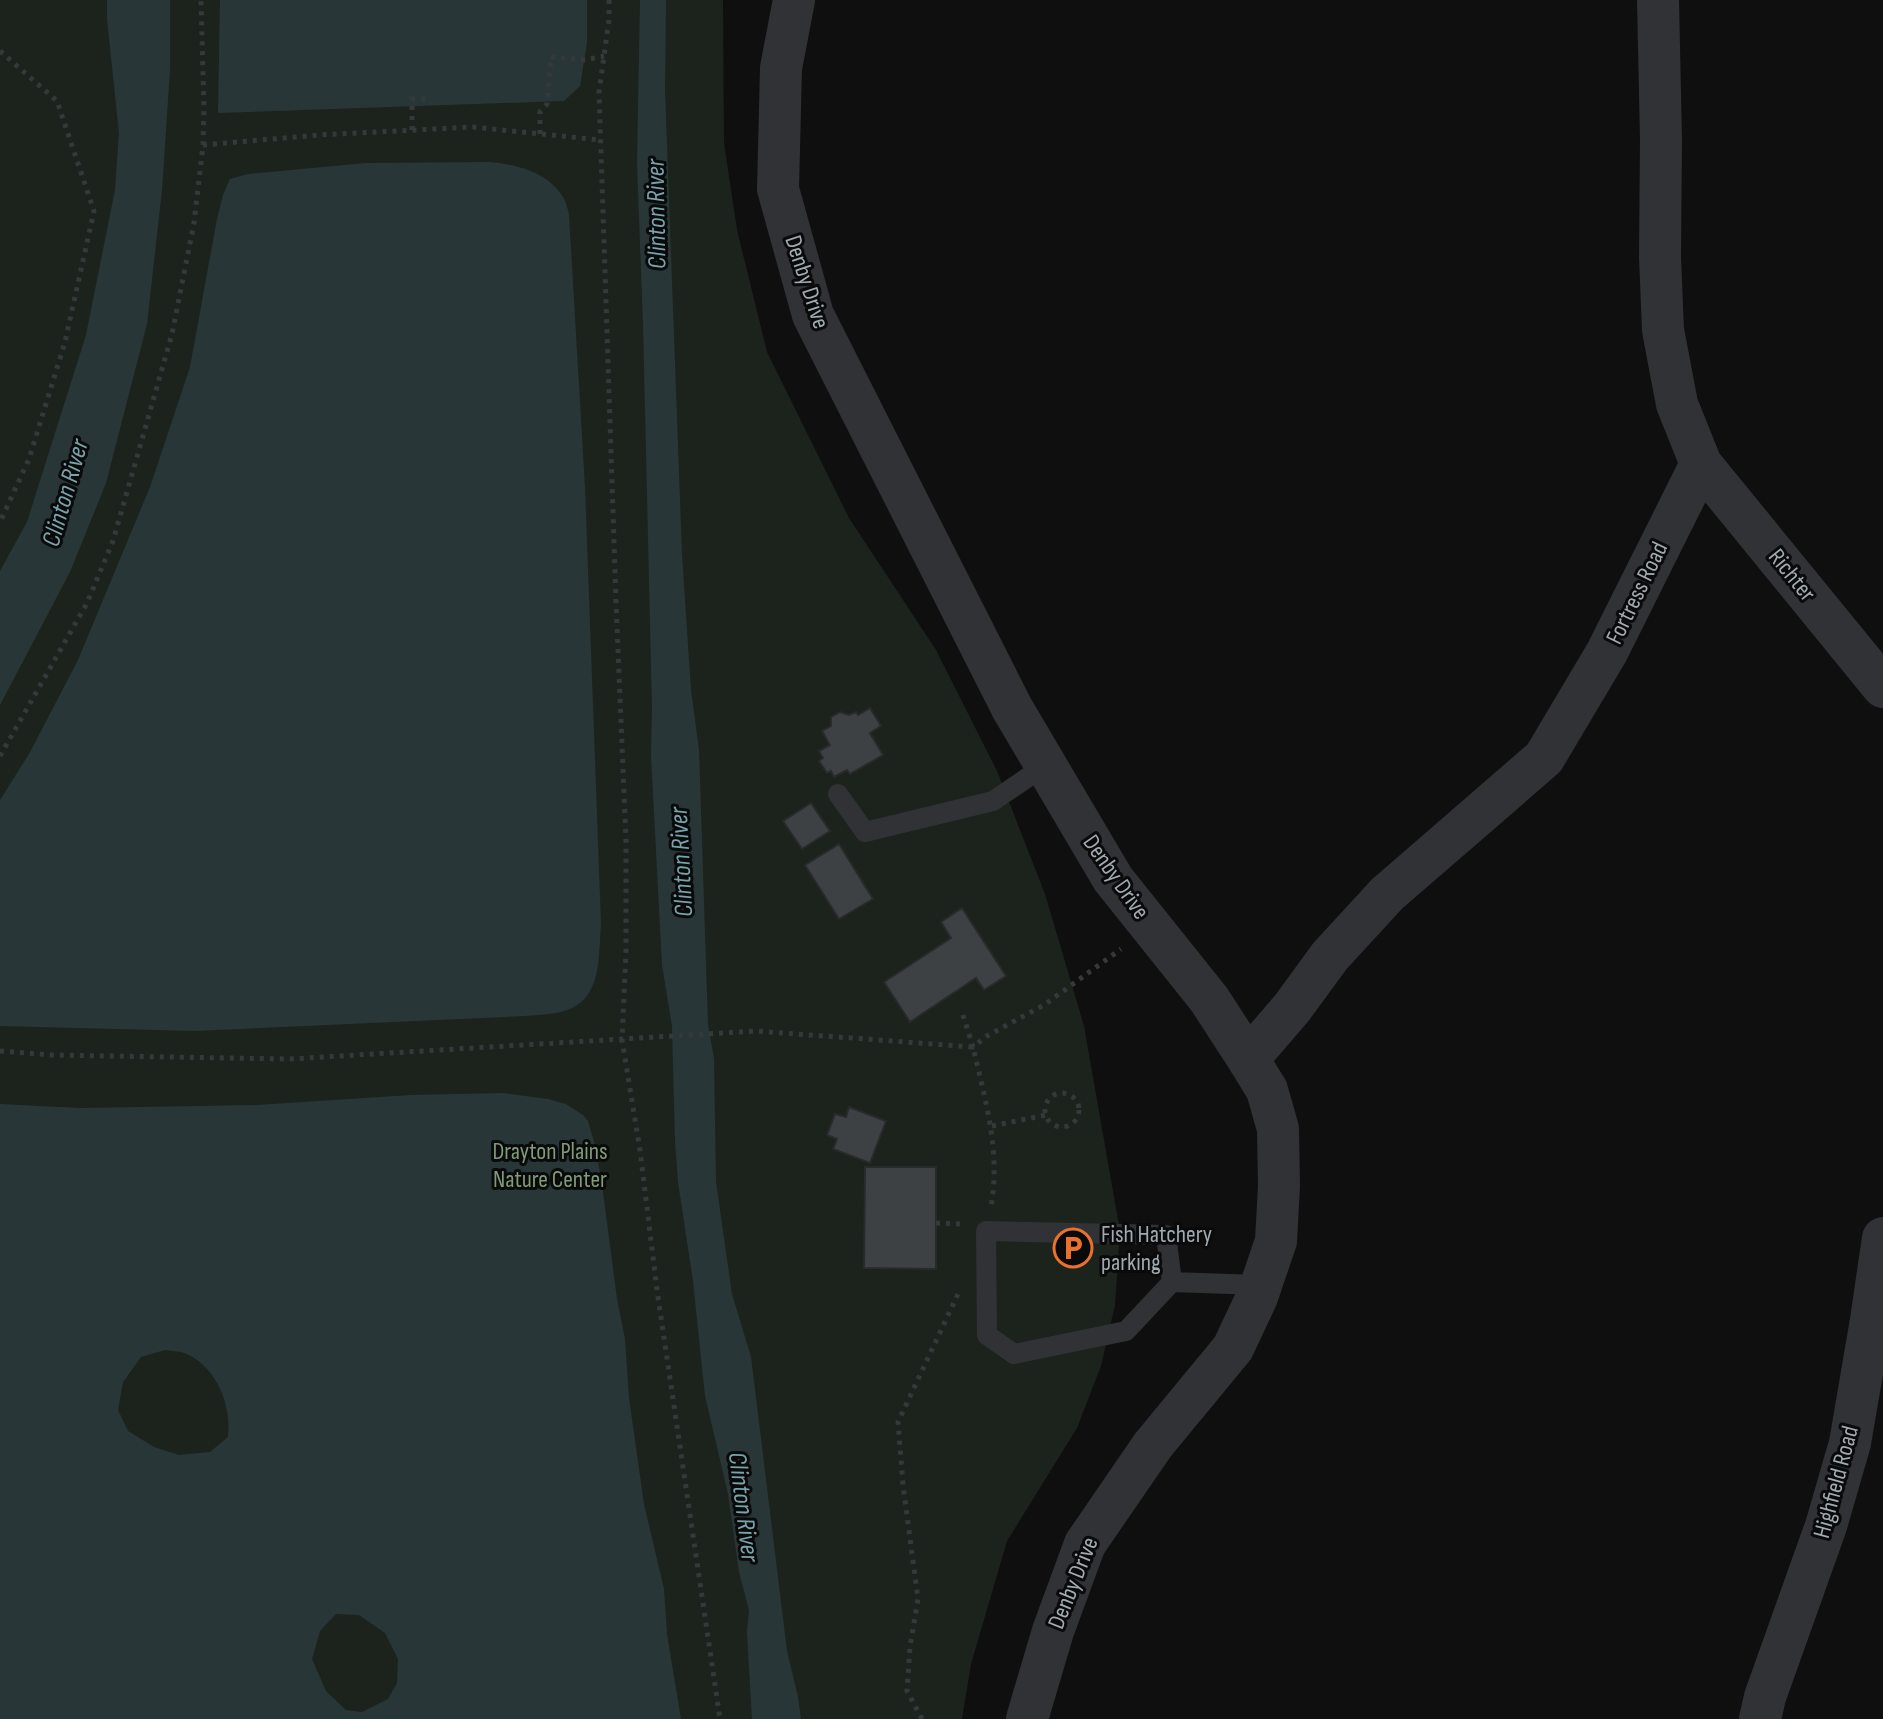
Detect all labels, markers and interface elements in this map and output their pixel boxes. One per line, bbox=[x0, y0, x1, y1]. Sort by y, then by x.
water label: Clinton River bbox=[641, 157, 673, 269]
street label: Denby Drive bbox=[778, 232, 836, 332]
water label: Clinton River bbox=[36, 434, 97, 550]
street label: Fortress Road bbox=[1600, 537, 1674, 649]
street label: Richter bbox=[1762, 543, 1822, 607]
water label: Clinton River bbox=[664, 805, 700, 918]
street label: Denby Drive bbox=[1076, 829, 1156, 925]
park label: Drayton Plains Nature Center bbox=[492, 1137, 608, 1194]
place label: Fish Hatchery parking bbox=[1101, 1220, 1212, 1277]
parking icon: Fish Hatchery parking bbox=[1052, 1227, 1094, 1269]
street label: Highfield Road bbox=[1807, 1423, 1865, 1541]
water label: Clinton River bbox=[721, 1450, 765, 1565]
street label: Denby Drive bbox=[1041, 1533, 1105, 1633]

